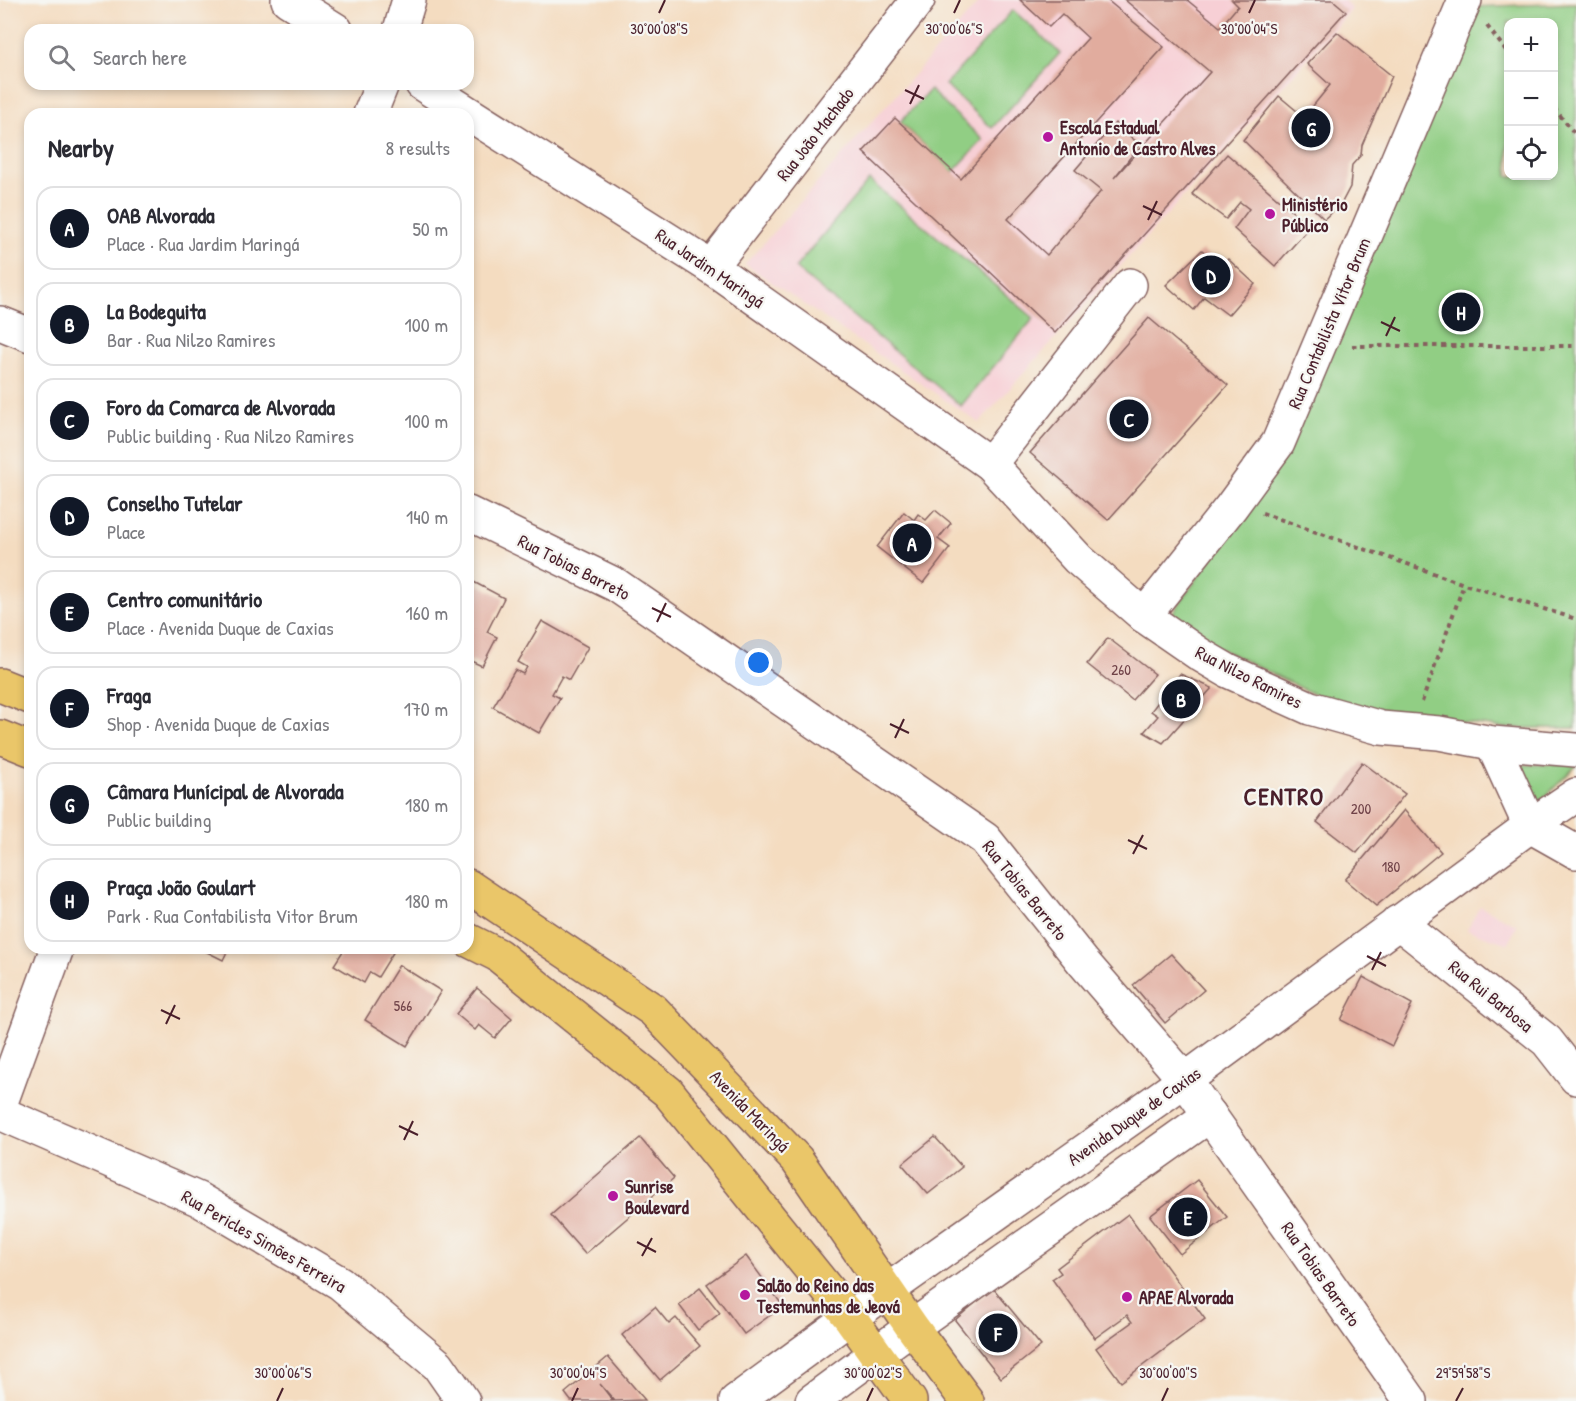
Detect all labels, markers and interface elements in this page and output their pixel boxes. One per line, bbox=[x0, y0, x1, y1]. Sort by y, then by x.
text: 30°00'08"S bbox=[630, 18, 688, 39]
text: 30°00'06"S bbox=[926, 18, 983, 39]
text: 30°00'04"S bbox=[1221, 18, 1277, 39]
map controls bbox=[1504, 18, 1558, 180]
button: + bbox=[1504, 18, 1558, 72]
search box bbox=[24, 24, 474, 90]
icon: search bbox=[45, 41, 78, 74]
text: Search here bbox=[93, 42, 187, 72]
button: − bbox=[1504, 72, 1558, 126]
street label: Rua João Machado bbox=[770, 82, 860, 186]
pin: G bbox=[1292, 106, 1330, 150]
place label: Escola Estadual Antonio de Castro Alves bbox=[1060, 115, 1216, 161]
button: locate bbox=[1504, 126, 1558, 180]
text: Nearby bbox=[48, 130, 114, 165]
marker: Escola Estadual Antonio de Castro Alves bbox=[1041, 130, 1055, 144]
text: 8 results bbox=[385, 134, 450, 161]
place label: Ministério Público bbox=[1282, 192, 1348, 238]
text: OAB Alvorada bbox=[107, 200, 215, 230]
marker: Ministério Público bbox=[1263, 207, 1277, 221]
text: A bbox=[65, 215, 74, 242]
text: 50 m bbox=[412, 215, 448, 242]
street label: Rua Jardim Maringá bbox=[651, 222, 769, 314]
text: Place · Rua Jardim Maringá bbox=[107, 230, 299, 257]
street label: Rua Contabilista Vitor Brum bbox=[1282, 234, 1376, 412]
pin: D bbox=[1192, 252, 1230, 298]
pin: H bbox=[1442, 290, 1480, 334]
text: La Bodeguita bbox=[107, 296, 206, 326]
text: B bbox=[64, 311, 75, 338]
text: 100 m bbox=[405, 311, 448, 338]
text: Bar · Rua Nilzo Ramires bbox=[107, 326, 275, 353]
text: Foro da Comarca de Alvorada bbox=[107, 392, 335, 422]
pin: C bbox=[1110, 396, 1148, 442]
text: C bbox=[64, 407, 75, 434]
text: 100 m bbox=[405, 407, 448, 434]
text: Public building · Rua Nilzo Ramires bbox=[107, 422, 354, 449]
text: Conselho Tutelar bbox=[107, 488, 242, 518]
text: D bbox=[65, 503, 74, 530]
text: 140 m bbox=[406, 503, 448, 530]
text: Place bbox=[107, 518, 146, 545]
pin: A bbox=[892, 520, 932, 566]
street label: Rua Tobias Barreto bbox=[514, 528, 634, 606]
text: Centro comunitário bbox=[107, 584, 262, 614]
text: E bbox=[65, 599, 74, 626]
text: 160 m bbox=[406, 599, 448, 626]
text: Place · Avenida Duque de Caxias bbox=[107, 614, 334, 641]
street label: Rua Nilzo Ramires bbox=[1191, 639, 1307, 715]
your location bbox=[744, 648, 773, 677]
house number: 260 bbox=[1111, 659, 1131, 680]
pin: B bbox=[1162, 676, 1200, 722]
text: Fraga bbox=[107, 680, 151, 710]
text: F bbox=[66, 695, 73, 722]
text: 170 m bbox=[404, 695, 448, 722]
text: Shop · Avenida Duque de Caxias bbox=[107, 710, 329, 737]
text: Câmara Munícipal de Alvorada bbox=[107, 776, 344, 806]
district label: CENTRO bbox=[1244, 780, 1325, 812]
text: G bbox=[65, 791, 74, 818]
text: 180 m bbox=[405, 791, 448, 818]
house number: 200 bbox=[1351, 798, 1372, 819]
text: Public building bbox=[107, 806, 211, 833]
street label: Rua Tobias Barreto bbox=[977, 835, 1073, 945]
house number: 180 bbox=[1382, 856, 1401, 877]
text: Praça João Goulart bbox=[107, 872, 255, 902]
text: H bbox=[65, 887, 74, 914]
text: 180 m bbox=[405, 887, 448, 914]
text: Park · Rua Contabilista Vitor Brum bbox=[107, 902, 358, 929]
street label: Rua Rui Barbosa bbox=[1444, 954, 1538, 1038]
house number: 566 bbox=[394, 995, 412, 1016]
street label: Avenida Duque de Caxias bbox=[1062, 1061, 1206, 1171]
street label: Avenida Maringá bbox=[704, 1064, 796, 1158]
place label: Sunrise Boulevard bbox=[625, 1174, 689, 1220]
street label: Rua Pericles Simões Ferreira bbox=[177, 1184, 351, 1298]
marker: Sunrise Boulevard bbox=[606, 1189, 620, 1203]
pin: E bbox=[1168, 1194, 1208, 1240]
street label: Rua Tobias Barreto bbox=[1276, 1217, 1366, 1331]
place label: Salão do Reino das Testemunhas de Jeová bbox=[756, 1273, 901, 1319]
place label: APAE Alvorada bbox=[1139, 1285, 1234, 1310]
marker: Salão do Reino das Testemunhas de Jeová bbox=[738, 1288, 752, 1302]
marker: APAE Alvorada bbox=[1120, 1290, 1134, 1304]
pin: F bbox=[978, 1310, 1018, 1356]
text: 30°00'06"S bbox=[255, 1362, 312, 1383]
text: 30°00'04"S bbox=[550, 1362, 606, 1383]
text: 30°00'02"S bbox=[844, 1362, 902, 1383]
text: 30°00'00"S bbox=[1139, 1362, 1197, 1383]
text: 29°59'58"S bbox=[1436, 1362, 1490, 1383]

